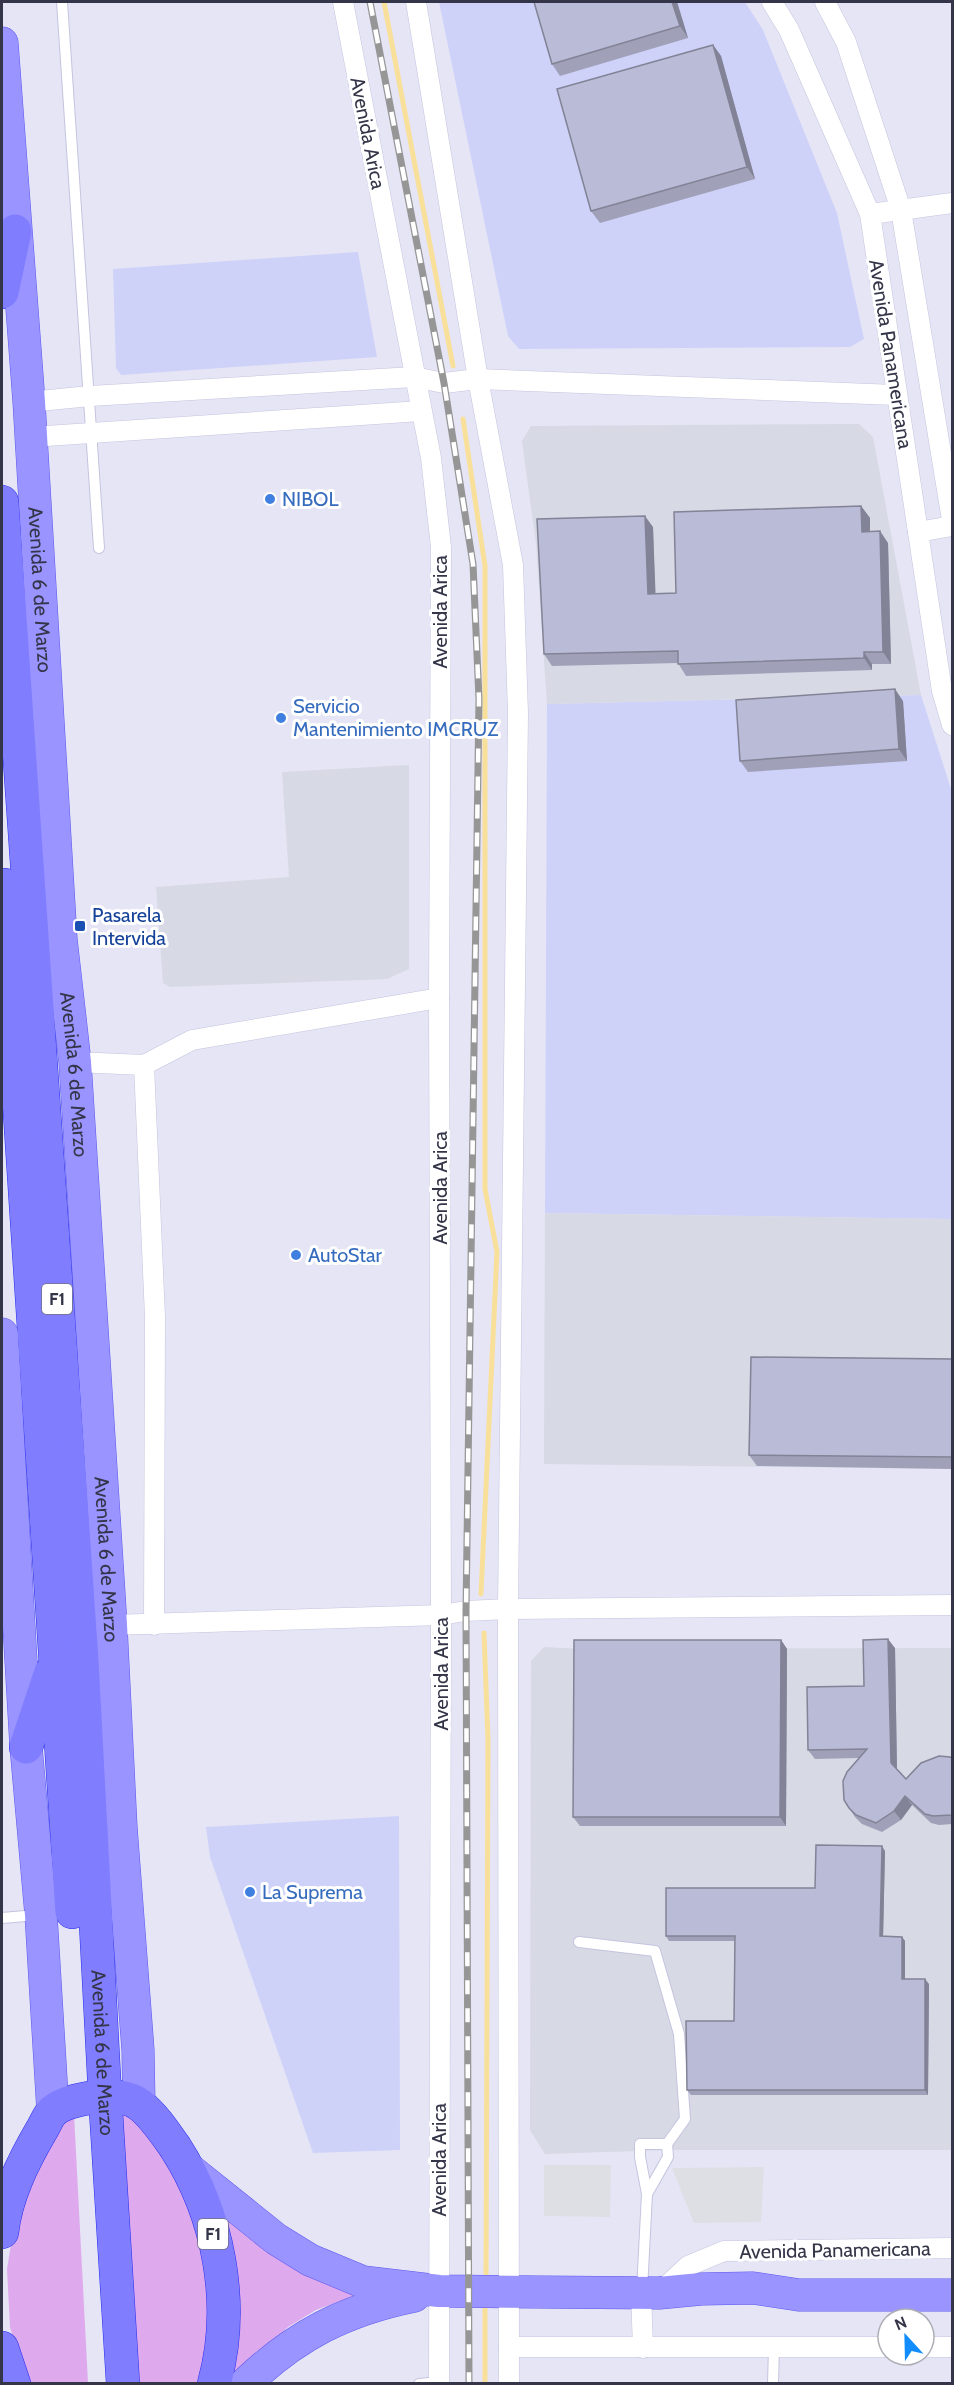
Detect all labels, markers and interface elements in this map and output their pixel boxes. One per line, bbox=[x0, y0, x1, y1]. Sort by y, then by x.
street label: Avenida Arica bbox=[345, 75, 391, 191]
street label: Avenida Panamericana bbox=[864, 258, 918, 451]
place label: NIBOL bbox=[282, 487, 339, 511]
marker: NIBOL bbox=[263, 492, 277, 506]
street label: Avenida 6 de Marzo bbox=[23, 506, 57, 673]
street label: Avenida Arica bbox=[428, 555, 452, 669]
place label: Servicio Mantenimiento IMCRUZ bbox=[293, 694, 498, 741]
marker: Servicio Mantenimiento IMCRUZ bbox=[274, 711, 288, 725]
place label: Pasarela Intervida bbox=[92, 903, 166, 950]
marker: Pasarela Intervida bbox=[73, 919, 87, 933]
street label: Avenida 6 de Marzo bbox=[55, 990, 93, 1158]
street label: Avenida Arica bbox=[428, 1131, 452, 1245]
place label: AutoStar bbox=[308, 1243, 383, 1267]
marker: AutoStar bbox=[289, 1248, 303, 1262]
road number: F1 bbox=[42, 1284, 72, 1314]
street label: Avenida 6 de Marzo bbox=[90, 1476, 124, 1643]
street label: Avenida Arica bbox=[429, 1617, 453, 1731]
place label: La Suprema bbox=[262, 1880, 363, 1904]
marker: La Suprema bbox=[243, 1885, 257, 1899]
street label: Avenida 6 de Marzo bbox=[86, 1969, 119, 2136]
street label: Avenida Arica bbox=[427, 2103, 451, 2217]
road number: F1 bbox=[198, 2219, 228, 2249]
street label: Avenida Panamericana bbox=[739, 2236, 931, 2264]
north arrow bbox=[876, 2307, 936, 2367]
text: N bbox=[892, 2313, 909, 2334]

